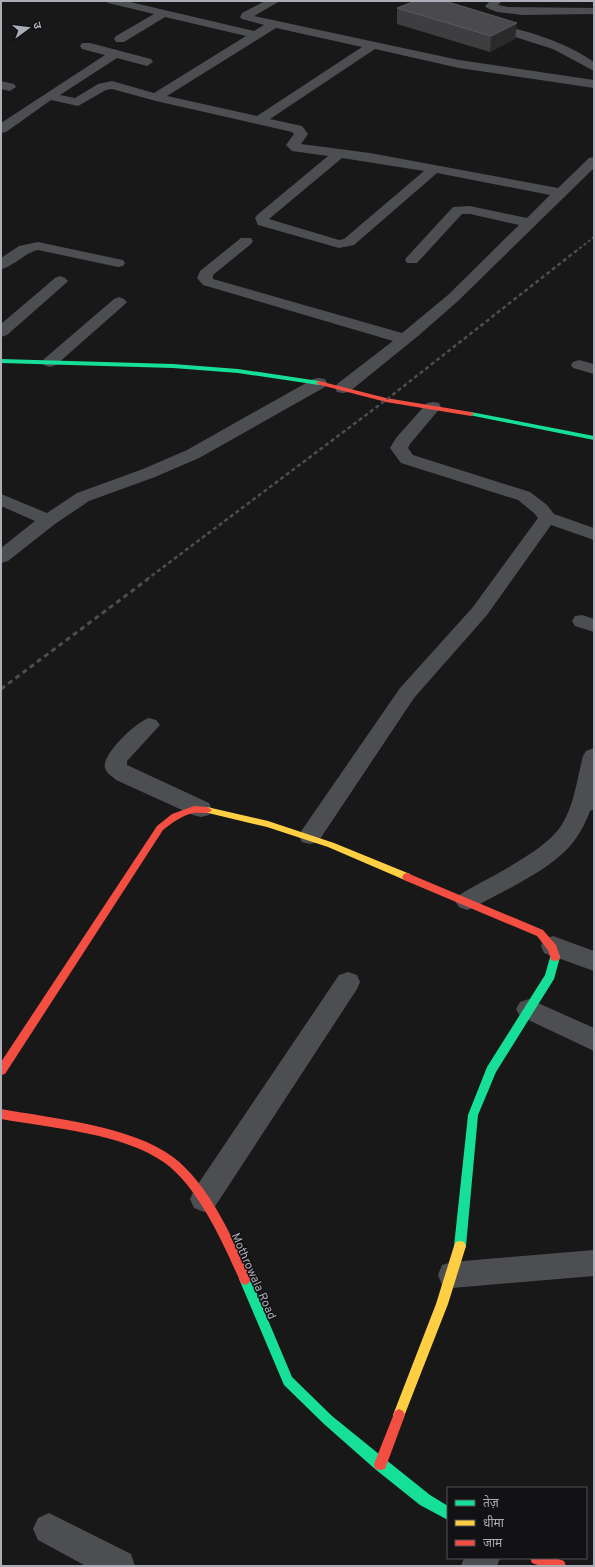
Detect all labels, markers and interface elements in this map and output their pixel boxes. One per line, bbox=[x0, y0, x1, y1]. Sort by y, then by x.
north arrow bbox=[8, 8, 48, 48]
text: उ bbox=[29, 21, 44, 31]
street label: Mothrowala Road bbox=[227, 1231, 279, 1322]
legend bbox=[447, 1487, 587, 1559]
text: तेज़ bbox=[483, 1495, 500, 1512]
text: धीमा bbox=[483, 1515, 505, 1532]
text: जाम bbox=[483, 1536, 503, 1552]

